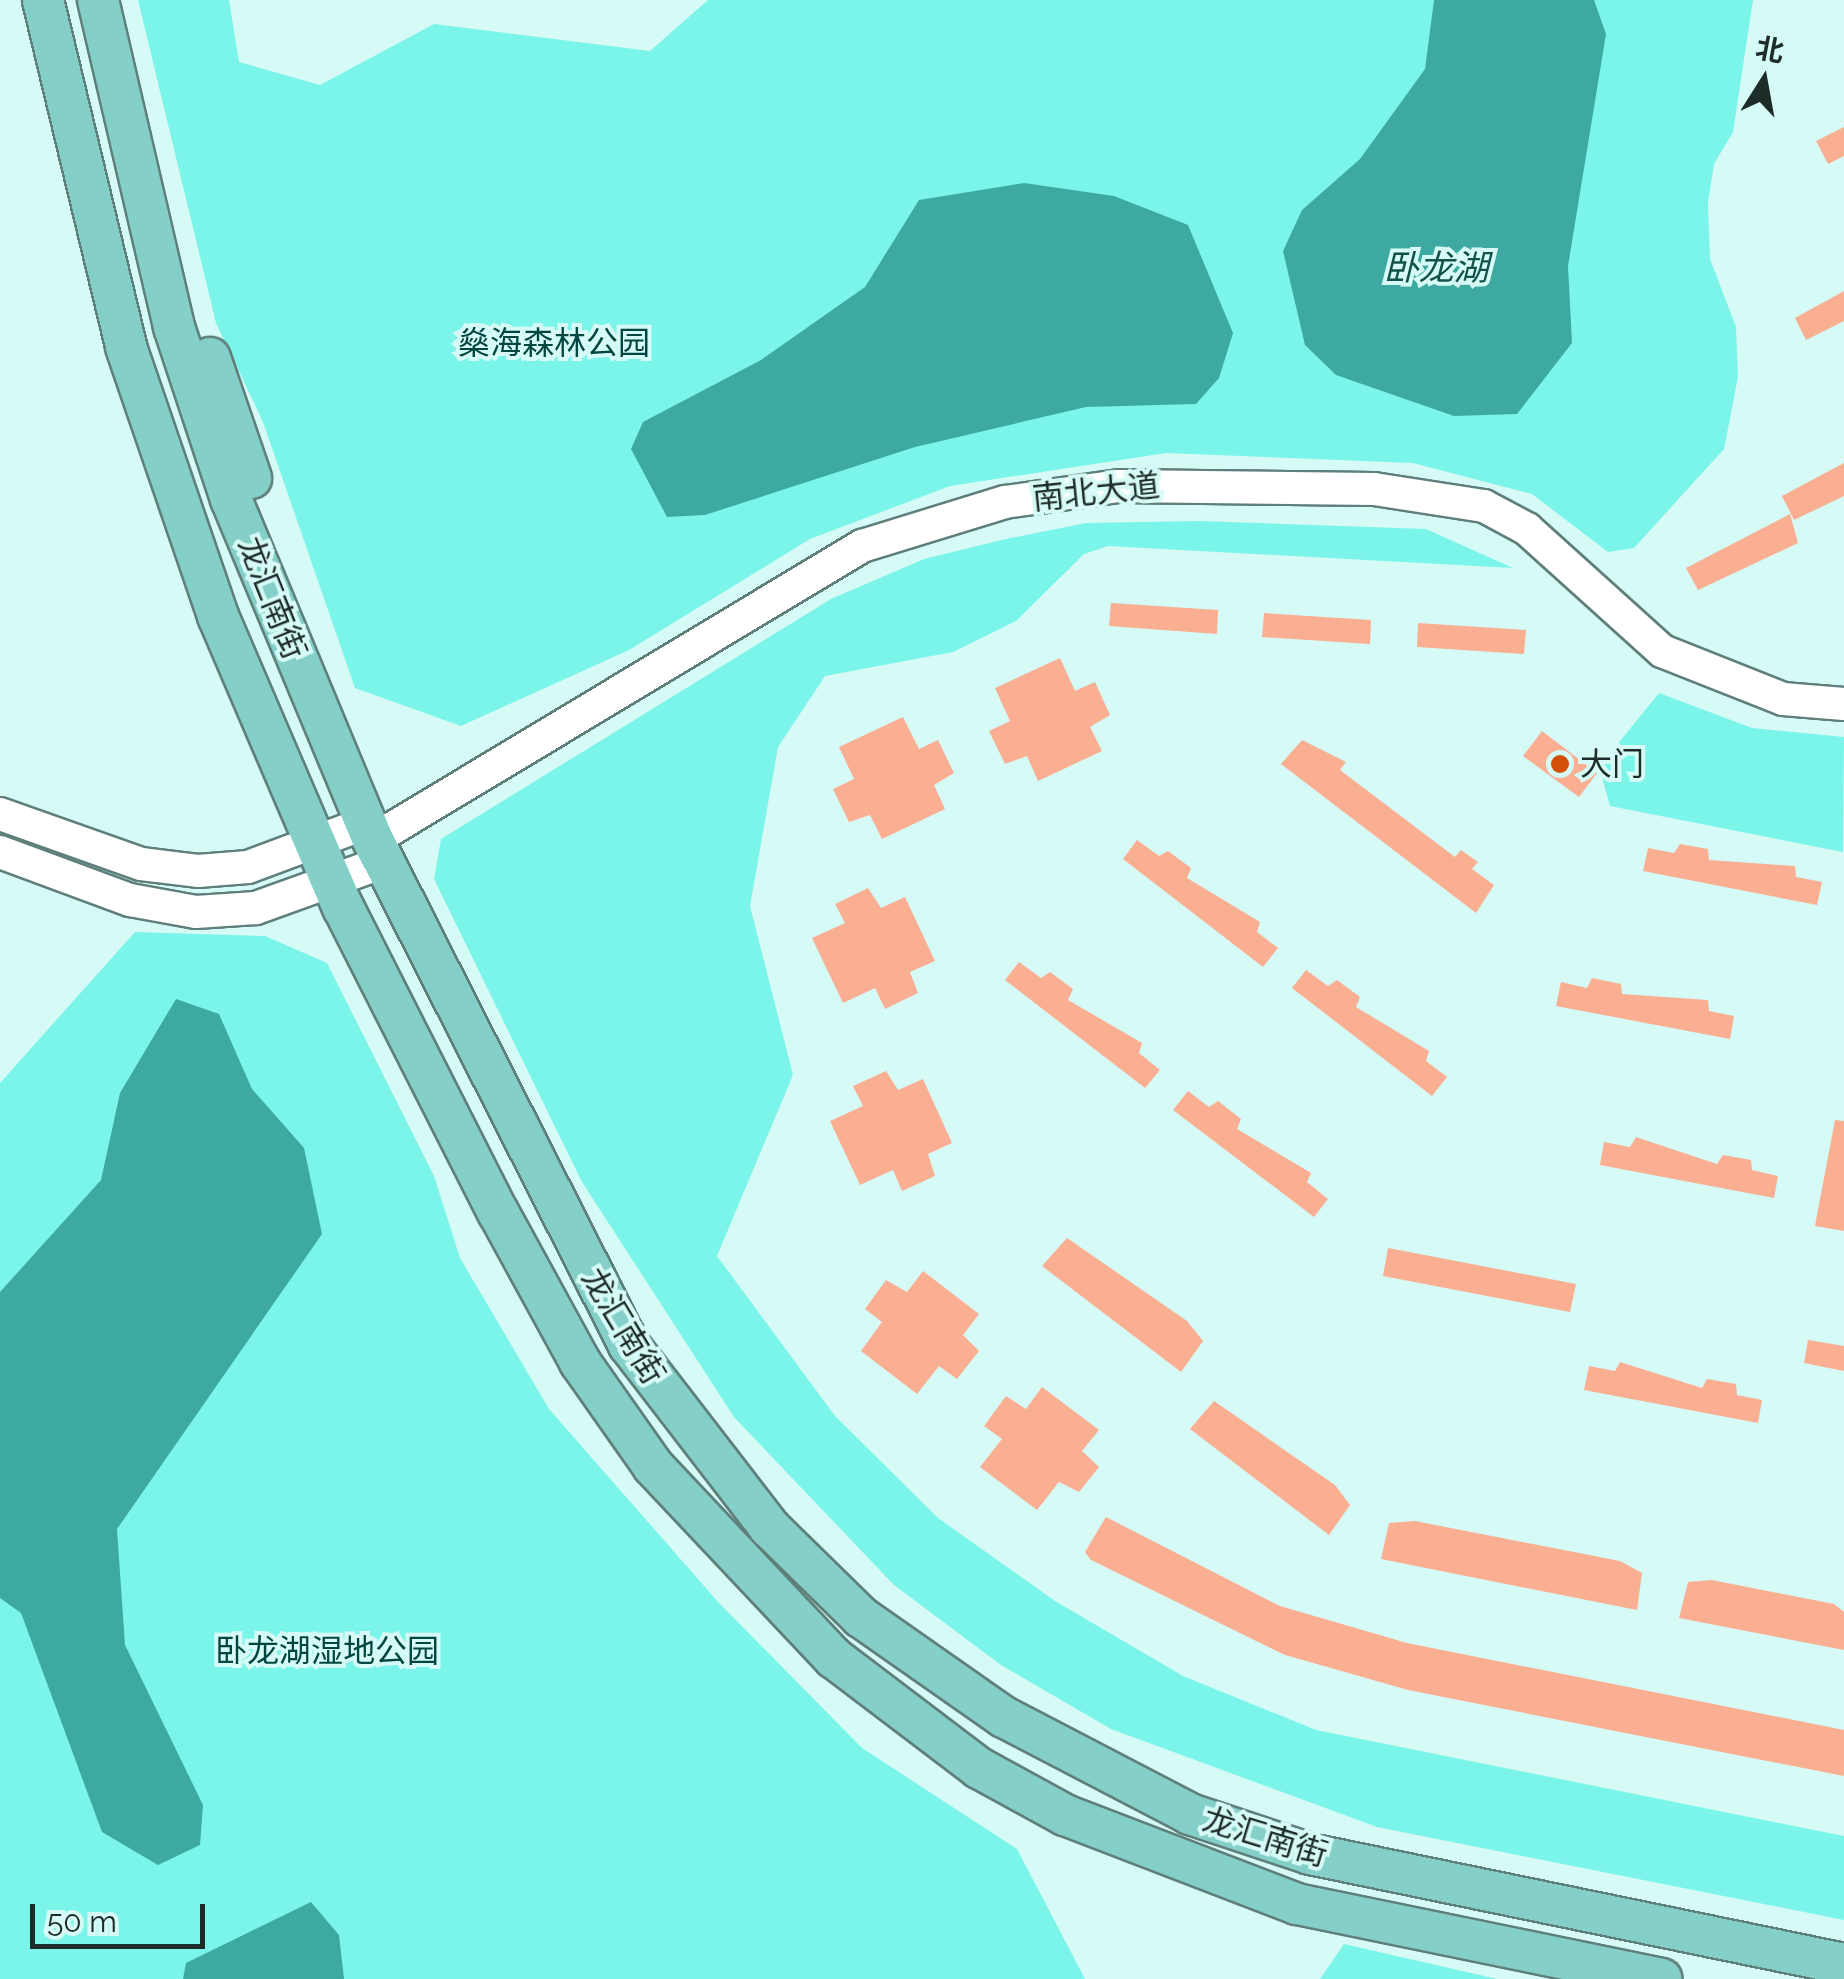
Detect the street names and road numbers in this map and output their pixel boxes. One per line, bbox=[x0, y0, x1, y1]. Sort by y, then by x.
street label: 南北大道 bbox=[1030, 466, 1162, 518]
street label: 龙汇南街 bbox=[230, 531, 314, 665]
street label: 龙汇南街 bbox=[574, 1261, 672, 1391]
street label: 龙汇南街 bbox=[1198, 1800, 1332, 1874]

